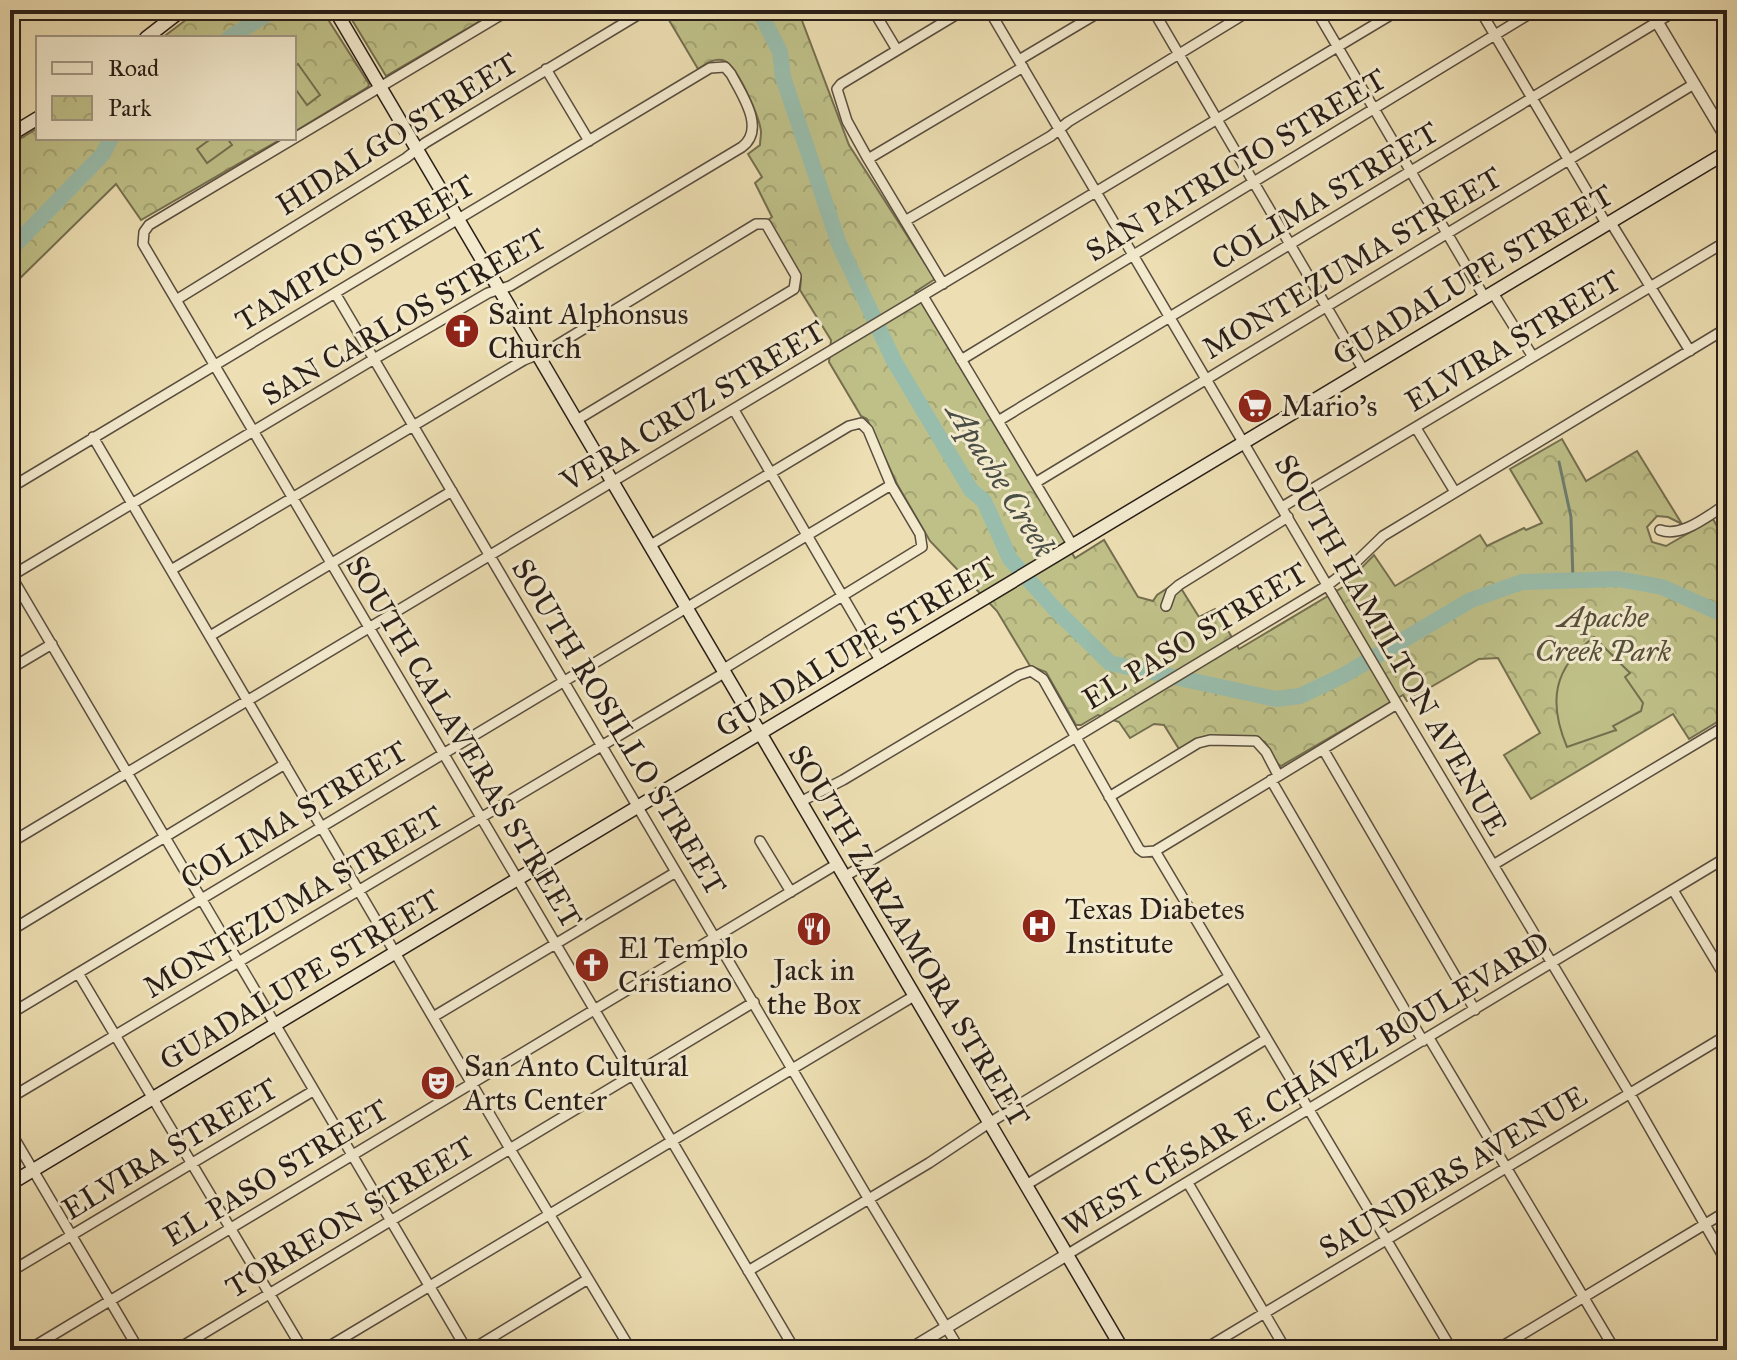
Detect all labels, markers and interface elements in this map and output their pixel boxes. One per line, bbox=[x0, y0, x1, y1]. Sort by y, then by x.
legend bbox=[36, 36, 296, 140]
street label: HIDALGO STREET bbox=[270, 45, 524, 223]
text: Road bbox=[108, 53, 159, 83]
street label: SAN PATRICIO STREET bbox=[1079, 61, 1393, 269]
text: Park bbox=[108, 93, 152, 123]
street label: COLIMA STREET bbox=[1205, 114, 1445, 278]
street label: MONTEZUMA STREET bbox=[1196, 159, 1508, 367]
street label: TAMPICO STREET bbox=[229, 167, 481, 339]
street label: GUADALUPE STREET bbox=[1326, 177, 1620, 373]
street label: SAN CARLOS STREET bbox=[255, 221, 553, 413]
street label: ELVIRA STREET bbox=[1399, 263, 1627, 419]
place label: Saint Alphonsus Church bbox=[488, 296, 688, 366]
church icon: Saint Alphonsus Church bbox=[443, 312, 481, 350]
street label: VERA CRUZ STREET bbox=[553, 313, 832, 500]
supermarket icon: Mario's bbox=[1236, 387, 1274, 425]
place label: Mario's bbox=[1281, 388, 1377, 424]
water label: Apache Creek bbox=[936, 393, 1064, 565]
street label: SOUTH HAMILTON AVENUE bbox=[1267, 448, 1515, 842]
street label: SOUTH CALAVERAS STREET bbox=[338, 549, 590, 935]
street label: GUADALUPE STREET bbox=[709, 549, 1003, 745]
street label: SOUTH ROSILLO STREET bbox=[504, 552, 734, 902]
street label: EL PASO STREET bbox=[1076, 555, 1314, 717]
park label: Apache Creek Park bbox=[1535, 599, 1671, 669]
street label: COLIMA STREET bbox=[174, 733, 414, 897]
street label: SOUTH ZARZAMORA STREET bbox=[781, 739, 1037, 1133]
street label: MONTEZUMA STREET bbox=[137, 798, 449, 1006]
street label: GUADALUPE STREET bbox=[153, 882, 447, 1078]
place label: Texas Diabetes Institute bbox=[1065, 891, 1245, 961]
hospital icon: Texas Diabetes Institute bbox=[1020, 907, 1058, 945]
restaurant icon: Jack in the Box bbox=[795, 910, 833, 948]
street label: WEST CÉSAR E. CHÁVEZ BOULEVARD bbox=[1056, 923, 1556, 1244]
place label: El Templo Cristiano bbox=[618, 930, 748, 1000]
church icon: El Templo Cristiano bbox=[573, 946, 611, 984]
place label: Jack in the Box bbox=[767, 952, 861, 1022]
place label: San Anto Cultural Arts Center bbox=[462, 1048, 689, 1118]
theatre icon: San Anto Cultural Arts Center bbox=[419, 1064, 457, 1102]
street label: ELVIRA STREET bbox=[56, 1071, 284, 1227]
street label: SAUNDERS AVENUE bbox=[1313, 1078, 1593, 1266]
street label: EL PASO STREET bbox=[157, 1092, 395, 1254]
street label: TORREON STREET bbox=[219, 1129, 481, 1305]

